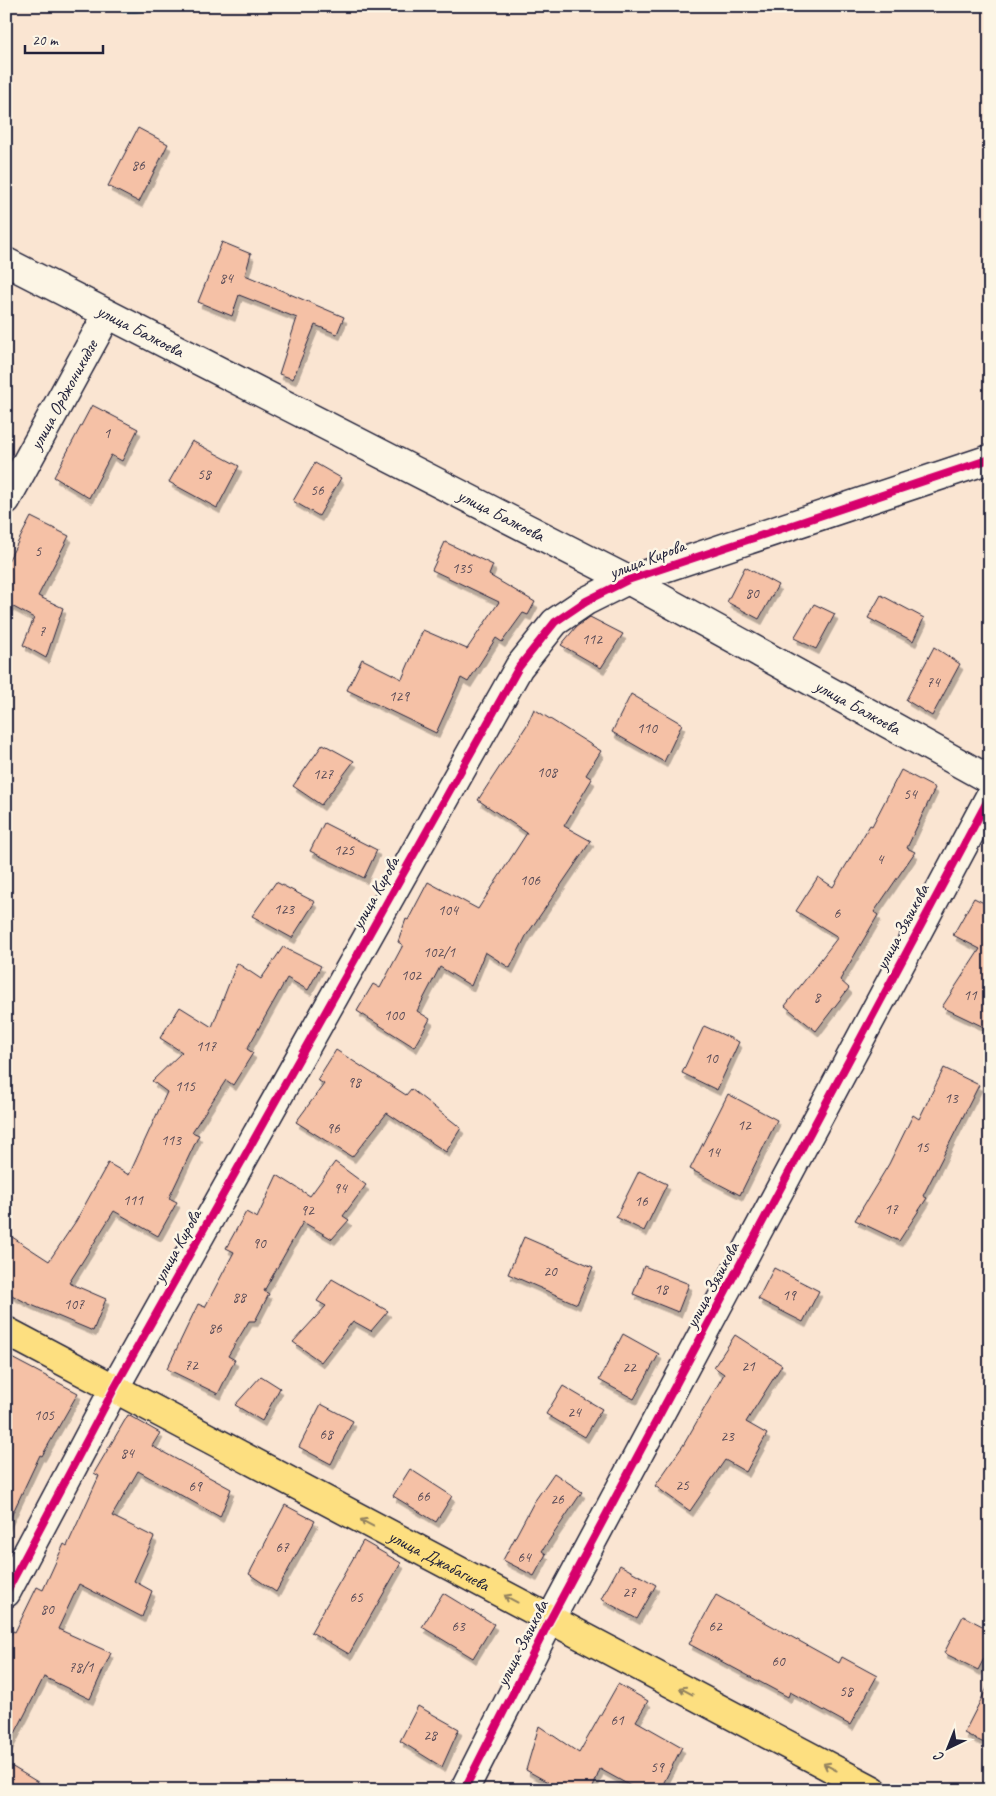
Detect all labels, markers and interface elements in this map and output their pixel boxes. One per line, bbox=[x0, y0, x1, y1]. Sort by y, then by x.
scale bar bbox=[25, 22, 102, 54]
text: 20 m bbox=[32, 31, 59, 50]
house number: 86 bbox=[131, 156, 146, 175]
house number: 84 bbox=[219, 269, 234, 288]
street label: улица Балкоева bbox=[93, 299, 188, 363]
street label: улица Орджоникидзе bbox=[24, 335, 103, 454]
house number: 1 bbox=[104, 424, 112, 443]
house number: 58 bbox=[197, 465, 212, 484]
house number: 56 bbox=[310, 481, 325, 500]
street label: улица Балкоева bbox=[453, 483, 549, 547]
street label: улица Кирова bbox=[605, 534, 690, 584]
house number: 5 bbox=[35, 542, 43, 561]
house number: 135 bbox=[452, 559, 473, 578]
house number: 80 bbox=[745, 584, 760, 603]
house number: 7 bbox=[39, 622, 47, 641]
house number: 112 bbox=[582, 630, 603, 649]
house number: 74 bbox=[926, 673, 941, 692]
street label: улица Балкоева bbox=[810, 674, 905, 740]
house number: 129 bbox=[389, 687, 410, 706]
house number: 110 bbox=[637, 719, 658, 738]
house number: 108 bbox=[537, 763, 558, 782]
house number: 127 bbox=[313, 765, 334, 784]
house number: 54 bbox=[903, 785, 918, 804]
house number: 125 bbox=[334, 841, 355, 860]
house number: 4 bbox=[877, 850, 885, 869]
street label: улица Кирова bbox=[346, 852, 405, 934]
house number: 106 bbox=[520, 871, 541, 890]
street label: улица Зязикова bbox=[870, 879, 934, 974]
house number: 123 bbox=[274, 900, 295, 919]
house number: 104 bbox=[438, 901, 459, 920]
house number: 6 bbox=[834, 904, 842, 923]
house number: 102/1 bbox=[423, 943, 456, 962]
house number: 102 bbox=[401, 966, 422, 985]
house number: 11 bbox=[963, 986, 978, 1005]
house number: 8 bbox=[814, 988, 822, 1007]
house number: 100 bbox=[384, 1006, 405, 1025]
house number: 117 bbox=[196, 1037, 217, 1056]
house number: 10 bbox=[704, 1049, 719, 1068]
house number: 98 bbox=[347, 1073, 362, 1092]
house number: 115 bbox=[175, 1077, 196, 1096]
house number: 13 bbox=[944, 1089, 959, 1108]
house number: 12 bbox=[737, 1116, 752, 1135]
house number: 96 bbox=[326, 1119, 341, 1138]
house number: 113 bbox=[161, 1131, 182, 1150]
house number: 15 bbox=[915, 1138, 930, 1157]
house number: 14 bbox=[706, 1143, 721, 1162]
house number: 94 bbox=[333, 1179, 348, 1198]
house number: 111 bbox=[123, 1191, 144, 1210]
house number: 16 bbox=[634, 1192, 649, 1211]
house number: 17 bbox=[884, 1200, 899, 1219]
house number: 92 bbox=[300, 1201, 315, 1220]
street label: улица Кирова bbox=[148, 1205, 207, 1287]
house number: 90 bbox=[252, 1234, 267, 1253]
street label: улица Зязикова bbox=[680, 1237, 744, 1332]
house number: 20 bbox=[543, 1262, 558, 1281]
house number: 18 bbox=[654, 1280, 669, 1299]
house number: 19 bbox=[782, 1286, 797, 1305]
house number: 88 bbox=[232, 1288, 247, 1307]
house number: 107 bbox=[64, 1295, 85, 1314]
house number: 86 bbox=[208, 1319, 223, 1338]
house number: 72 bbox=[184, 1356, 199, 1375]
house number: 21 bbox=[741, 1357, 756, 1376]
house number: 22 bbox=[622, 1358, 637, 1377]
house number: 24 bbox=[567, 1403, 582, 1422]
house number: 105 bbox=[34, 1406, 55, 1425]
house number: 68 bbox=[319, 1425, 334, 1444]
house number: 23 bbox=[720, 1427, 735, 1446]
house number: 84 bbox=[120, 1444, 135, 1463]
house number: 25 bbox=[675, 1476, 690, 1495]
house number: 69 bbox=[188, 1477, 203, 1496]
house number: 66 bbox=[416, 1487, 431, 1506]
house number: 26 bbox=[550, 1490, 565, 1509]
one-way arrow bbox=[360, 1518, 375, 1528]
street label: улица Джабагиева bbox=[384, 1524, 495, 1597]
house number: 67 bbox=[275, 1538, 290, 1557]
house number: 64 bbox=[517, 1548, 532, 1567]
house number: 27 bbox=[622, 1583, 637, 1602]
house number: 65 bbox=[349, 1588, 364, 1607]
one-way arrow bbox=[504, 1594, 519, 1604]
street label: улица Зязикова bbox=[490, 1595, 554, 1691]
house number: 80 bbox=[40, 1600, 55, 1619]
house number: 63 bbox=[451, 1617, 466, 1636]
house number: 62 bbox=[708, 1617, 723, 1636]
house number: 60 bbox=[771, 1652, 786, 1671]
house number: 78/1 bbox=[68, 1658, 95, 1677]
house number: 58 bbox=[839, 1682, 854, 1701]
one-way arrow bbox=[679, 1686, 693, 1696]
house number: 61 bbox=[610, 1711, 625, 1730]
north arrow bbox=[924, 1724, 974, 1774]
house number: 28 bbox=[423, 1726, 438, 1745]
text: С bbox=[930, 1747, 948, 1766]
house number: 59 bbox=[650, 1758, 665, 1777]
one-way arrow bbox=[822, 1762, 837, 1772]

